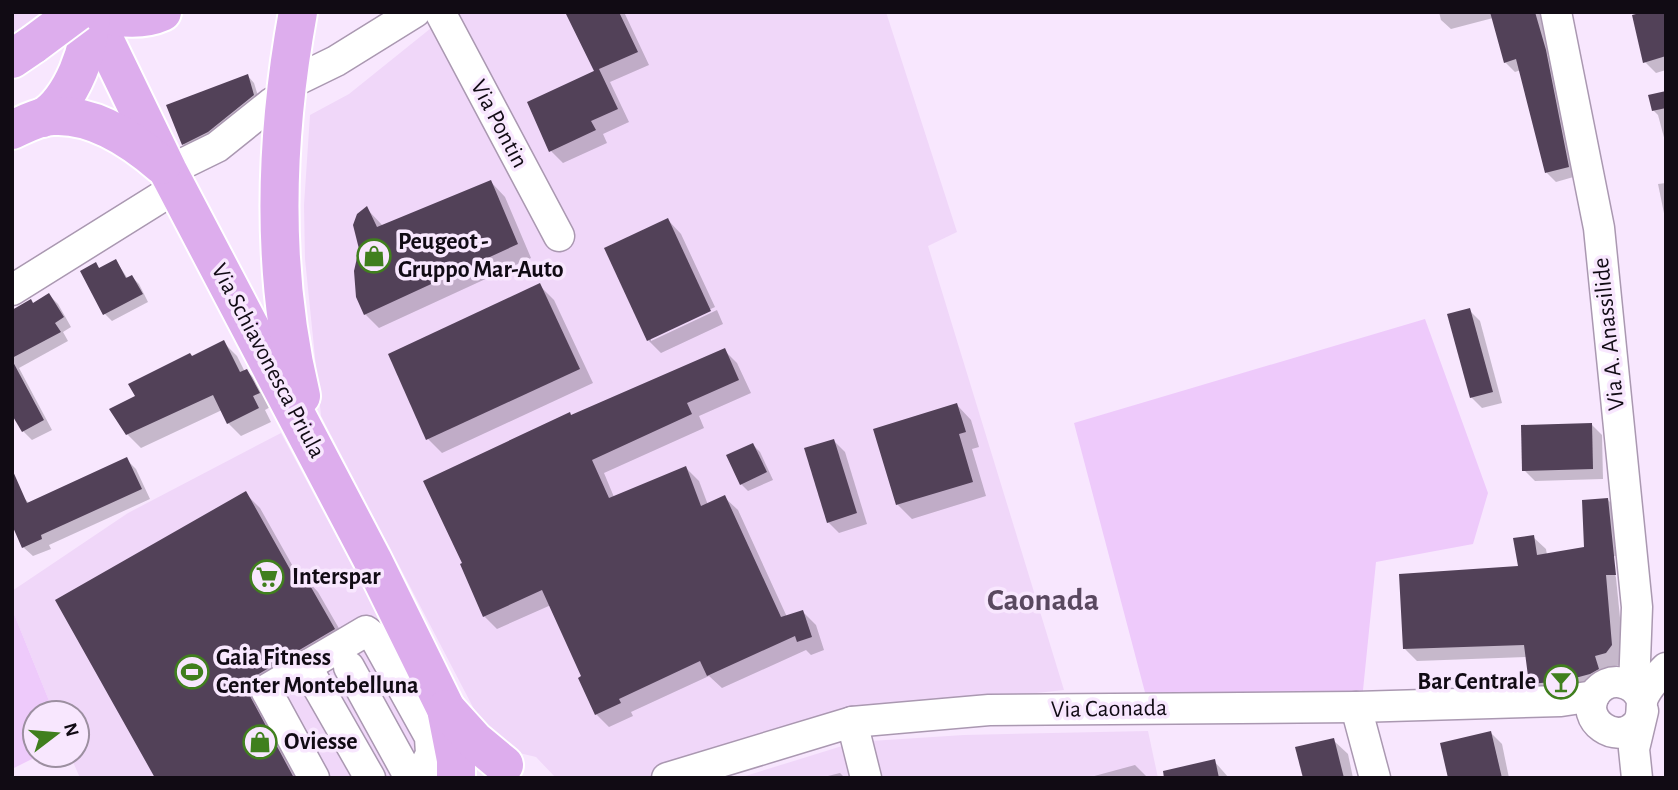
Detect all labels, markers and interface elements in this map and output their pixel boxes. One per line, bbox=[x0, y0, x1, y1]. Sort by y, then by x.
street label: Via Pontin bbox=[466, 76, 532, 172]
place label: Peugeot - Gruppo Mar-Auto bbox=[398, 230, 564, 282]
shop icon: Peugeot - Gruppo Mar-Auto bbox=[355, 237, 393, 275]
street label: Via A. Anassilide bbox=[1589, 256, 1629, 412]
street label: Via Schiavonesca Priula bbox=[207, 260, 329, 462]
supermarket icon: Interspar bbox=[248, 558, 286, 596]
place label: Interspar bbox=[292, 565, 381, 589]
district label: Caonada bbox=[987, 584, 1099, 616]
place label: Gaia Fitness Center Montebelluna bbox=[216, 646, 419, 698]
sports icon: Gaia Fitness Center Montebelluna bbox=[173, 653, 211, 691]
bar icon: Bar Centrale bbox=[1542, 663, 1580, 701]
place label: Bar Centrale bbox=[1417, 670, 1536, 694]
street label: Via Caonada bbox=[1051, 696, 1167, 722]
north arrow bbox=[21, 699, 91, 769]
text: N bbox=[60, 721, 82, 739]
shop icon: Oviesse bbox=[241, 723, 279, 761]
place label: Oviesse bbox=[284, 730, 358, 754]

